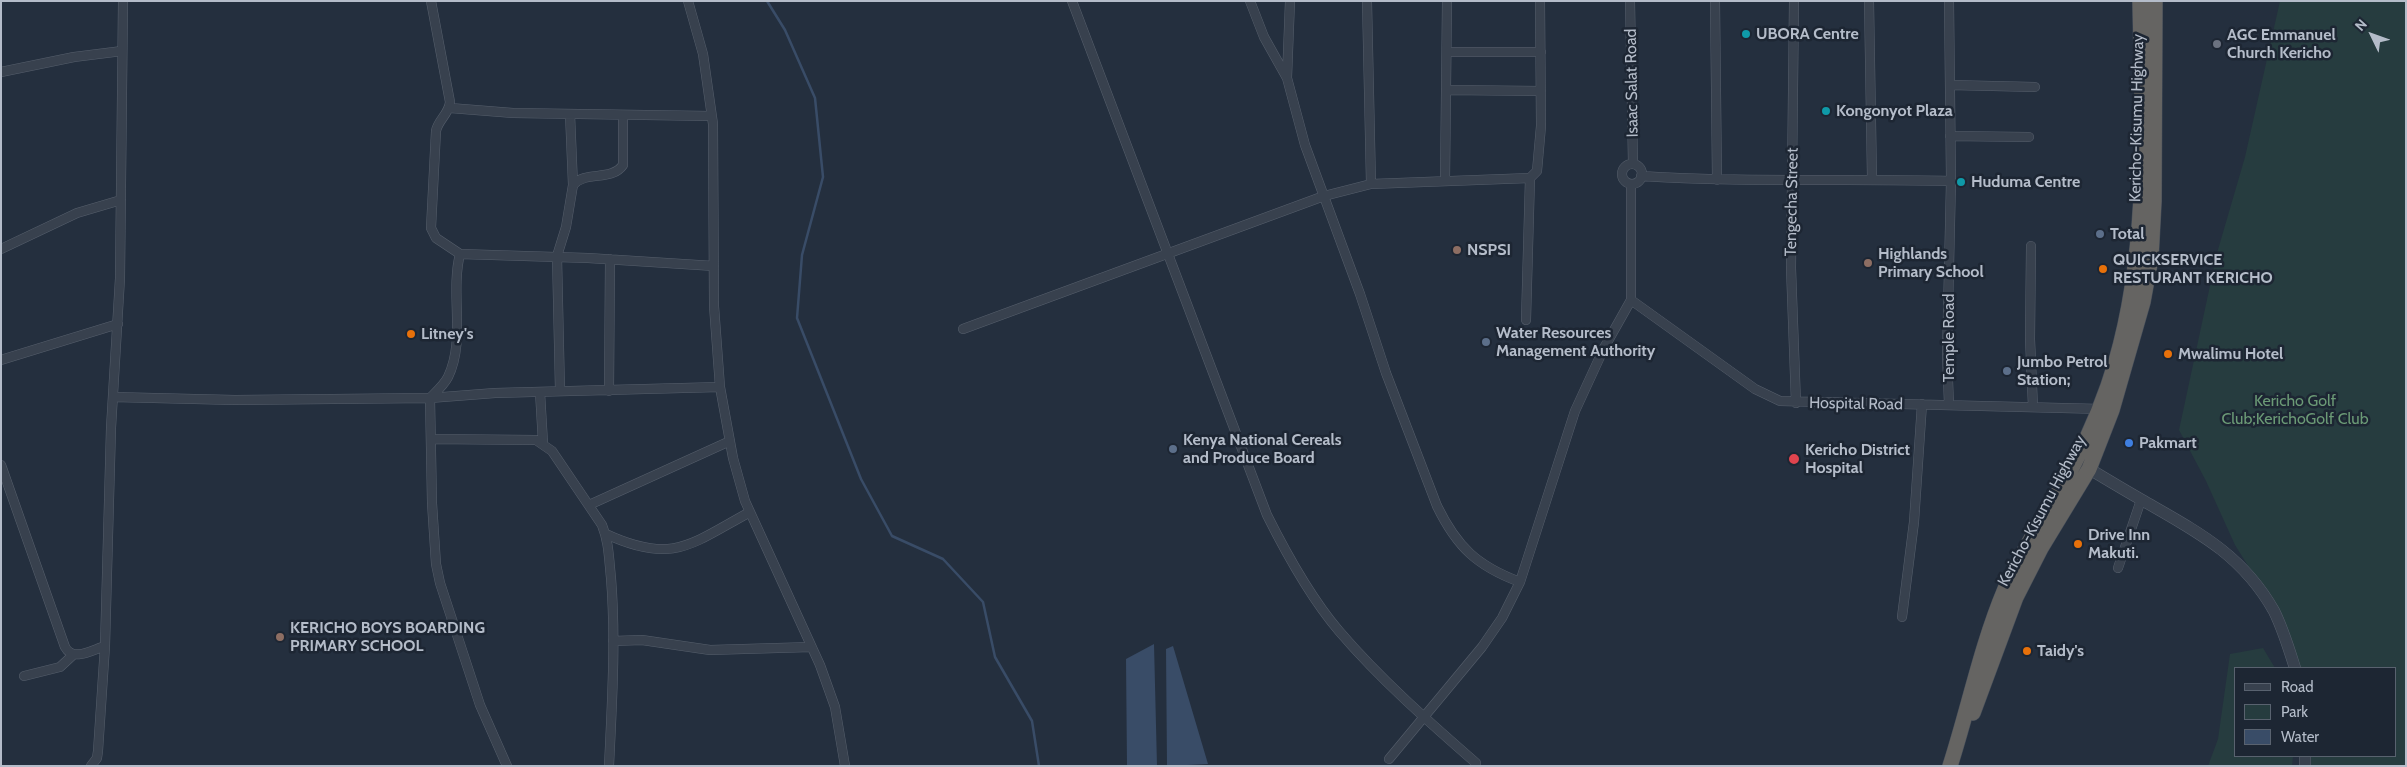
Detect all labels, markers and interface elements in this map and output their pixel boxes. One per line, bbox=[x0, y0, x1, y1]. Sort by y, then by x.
north arrow bbox=[2347, 10, 2397, 60]
text: N bbox=[2351, 15, 2371, 35]
place label: UBORA Centre bbox=[1756, 24, 1859, 44]
place label: AGC Emmanuel Church Kericho bbox=[2227, 25, 2336, 63]
street label: Isaac Salat Road bbox=[1621, 28, 1643, 138]
marker: UBORA Centre bbox=[1740, 28, 1752, 40]
street label: Kericho-Kisumu Highway bbox=[2126, 34, 2148, 202]
marker: AGC Emmanuel Church Kericho bbox=[2211, 38, 2223, 50]
place label: Kongonyot Plaza bbox=[1836, 101, 1953, 121]
marker: Kongonyot Plaza bbox=[1820, 105, 1832, 117]
street label: Tengecha Street bbox=[1781, 147, 1803, 257]
place label: Huduma Centre bbox=[1971, 172, 2080, 192]
marker: Huduma Centre bbox=[1955, 176, 1967, 188]
place label: Total bbox=[2110, 224, 2144, 244]
marker: Total bbox=[2094, 228, 2106, 240]
place label: NSPSI bbox=[1467, 240, 1511, 260]
marker: NSPSI bbox=[1451, 244, 1463, 256]
place label: Highlands Primary School bbox=[1878, 244, 1984, 282]
place label: QUICKSERVICE RESTURANT KERICHO bbox=[2113, 250, 2273, 288]
marker: Highlands Primary School bbox=[1862, 257, 1874, 269]
marker: QUICKSERVICE RESTURANT KERICHO bbox=[2097, 263, 2109, 275]
street label: Temple Road bbox=[1939, 294, 1959, 382]
place label: Water Resources Management Authority bbox=[1496, 323, 1655, 361]
place label: Litney's bbox=[421, 324, 473, 344]
marker: Litney's bbox=[405, 328, 417, 340]
marker: Water Resources Management Authority bbox=[1480, 336, 1492, 348]
place label: Mwalimu Hotel bbox=[2178, 344, 2283, 364]
marker: Mwalimu Hotel bbox=[2162, 348, 2174, 360]
place label: Jumbo Petrol Station; bbox=[2017, 352, 2107, 390]
marker: Jumbo Petrol Station; bbox=[2001, 365, 2013, 377]
park label: Kericho Golf Club;KerichoGolf Club bbox=[2221, 391, 2369, 429]
street label: Hospital Road bbox=[1809, 394, 1903, 414]
place label: Kenya National Cereals and Produce Board bbox=[1183, 430, 1342, 468]
street label: Kericho-Kisumu Highway bbox=[1994, 432, 2090, 590]
place label: Pakmart bbox=[2139, 433, 2197, 453]
marker: Pakmart bbox=[2123, 437, 2135, 449]
place label: Kericho District Hospital bbox=[1805, 440, 1910, 478]
marker: Kenya National Cereals and Produce Board bbox=[1167, 443, 1179, 455]
marker: Kericho District Hospital bbox=[1787, 452, 1801, 466]
place label: Drive Inn Makuti. bbox=[2088, 525, 2150, 563]
marker: Drive Inn Makuti. bbox=[2072, 538, 2084, 550]
place label: KERICHO BOYS BOARDING PRIMARY SCHOOL bbox=[290, 618, 485, 656]
marker: KERICHO BOYS BOARDING PRIMARY SCHOOL bbox=[274, 631, 286, 643]
place label: Taidy's bbox=[2037, 641, 2084, 661]
marker: Taidy's bbox=[2021, 645, 2033, 657]
legend bbox=[2234, 667, 2397, 757]
text: Road bbox=[2281, 678, 2314, 696]
text: Park bbox=[2281, 703, 2308, 721]
text: Water bbox=[2281, 728, 2319, 746]

